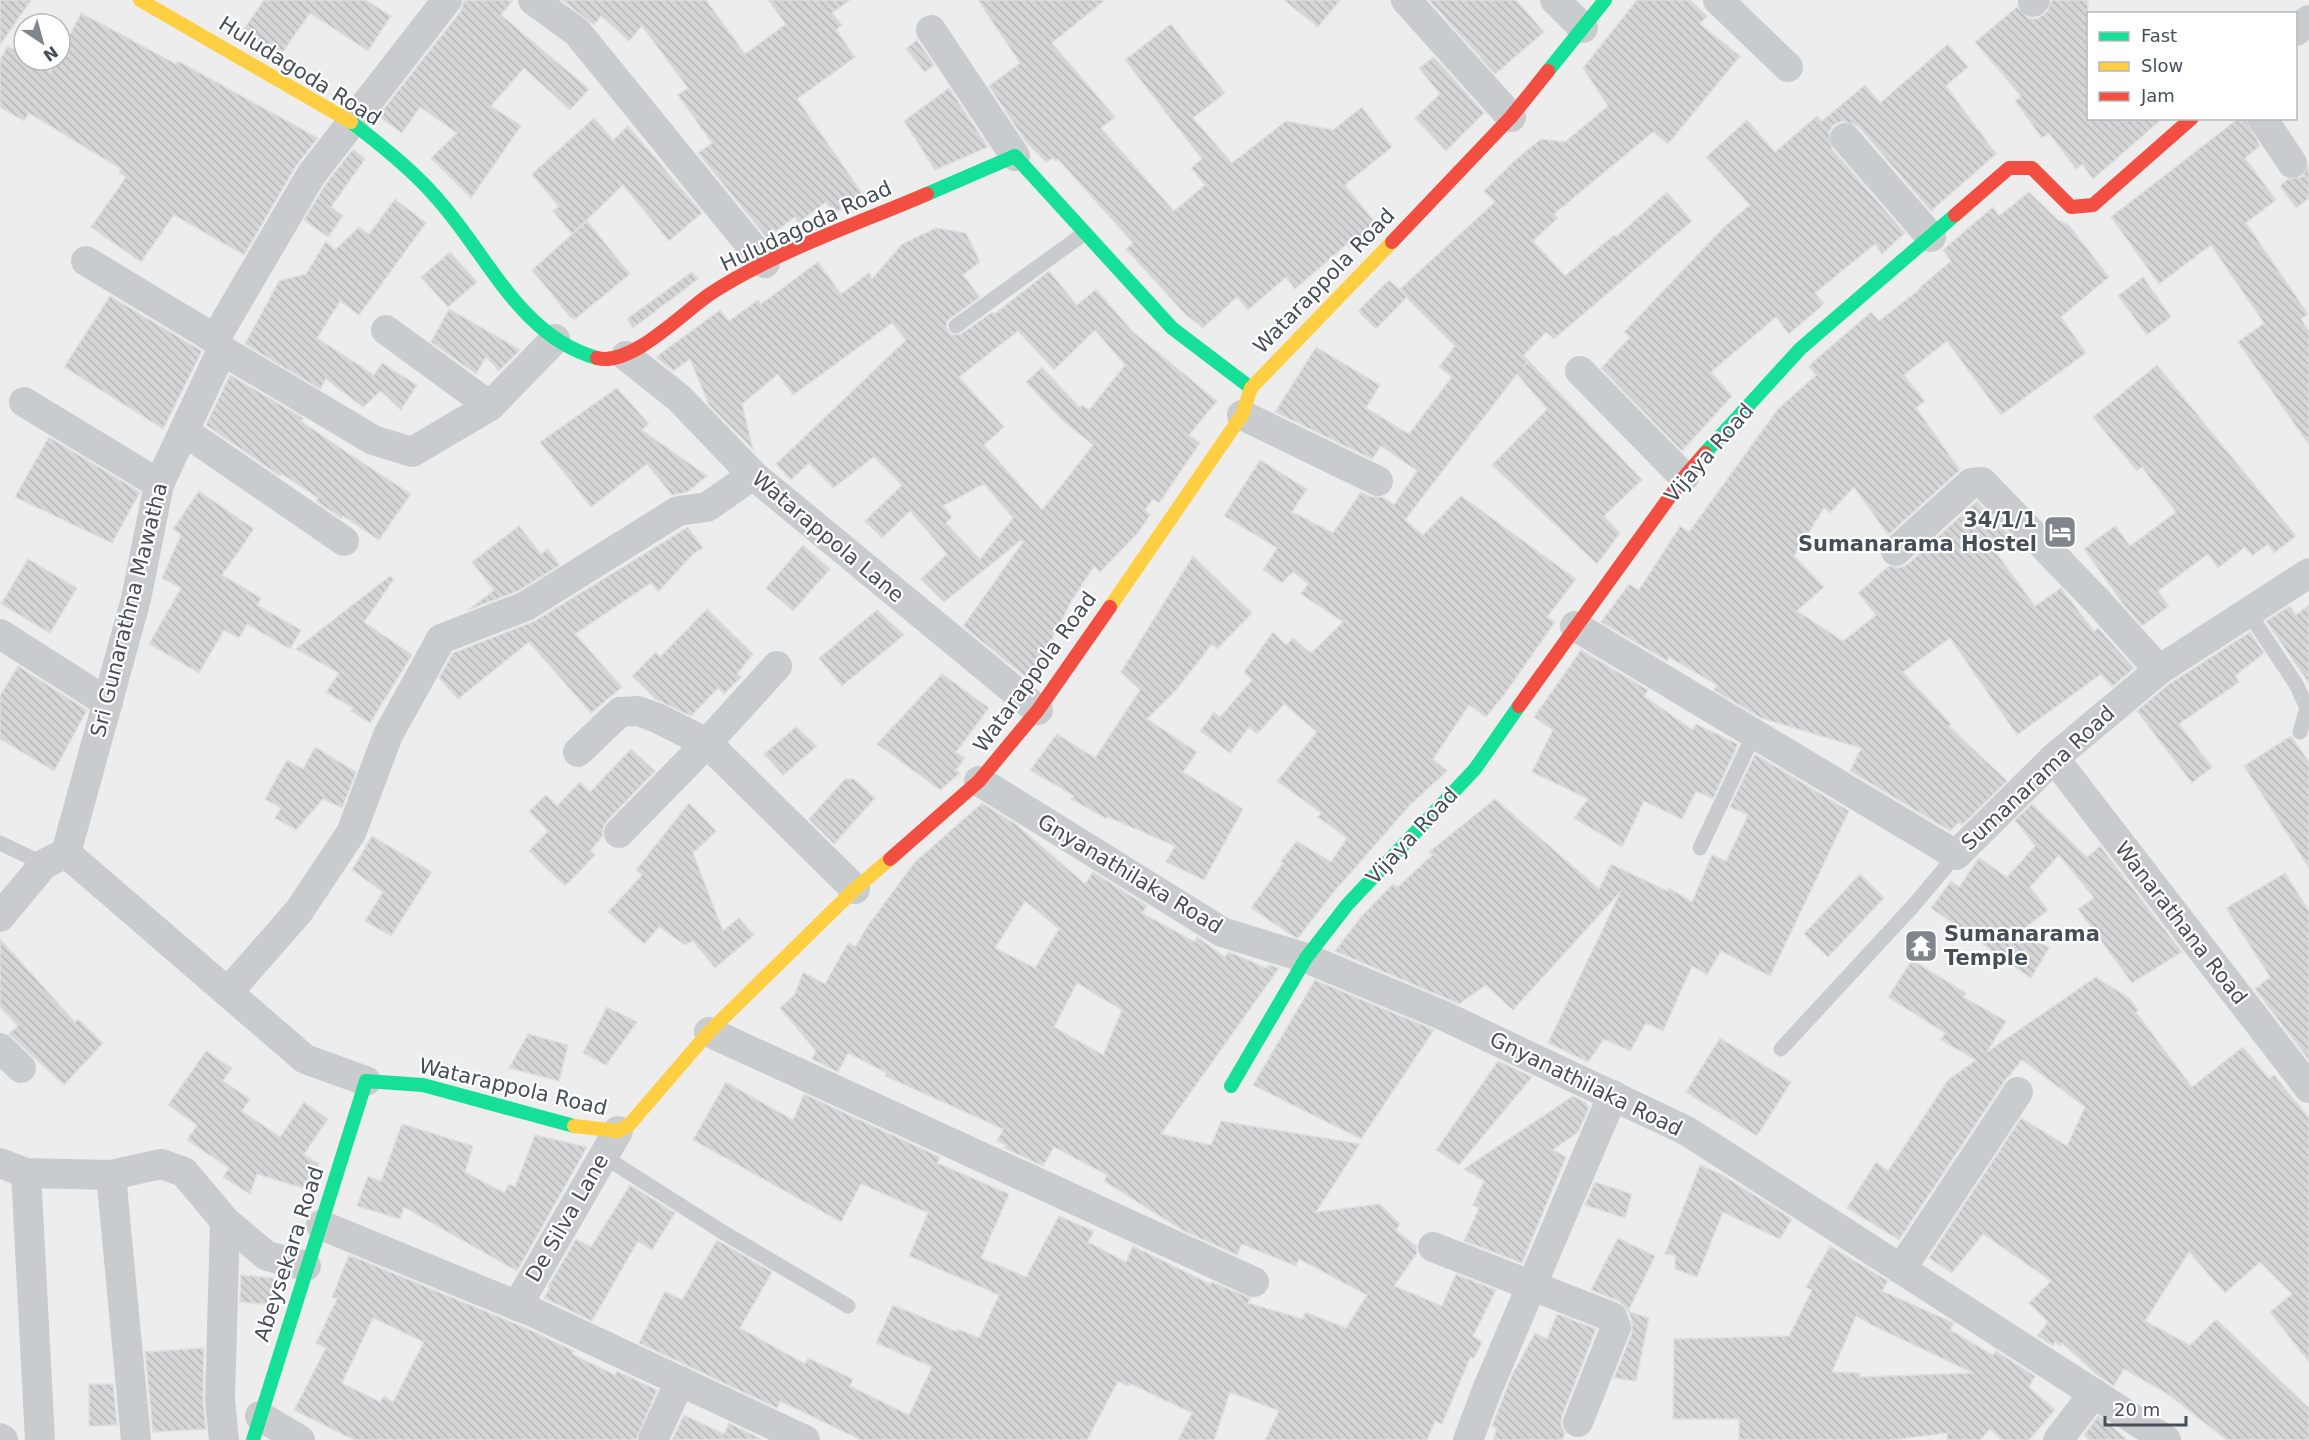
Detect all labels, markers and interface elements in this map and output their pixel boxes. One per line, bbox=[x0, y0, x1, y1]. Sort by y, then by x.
street label: Huludagoda Road bbox=[215, 11, 385, 131]
north arrow bbox=[12, 12, 72, 72]
legend bbox=[2087, 12, 2297, 120]
text: Fast bbox=[2141, 25, 2177, 46]
text: N bbox=[40, 42, 62, 65]
text: Slow bbox=[2141, 55, 2183, 76]
text: Jam bbox=[2140, 85, 2175, 106]
street label: Huludagoda Road bbox=[717, 176, 895, 276]
street label: Watarappola Road bbox=[1249, 203, 1399, 359]
street label: Vijaya Road bbox=[1660, 399, 1758, 507]
street label: Watarappola Lane bbox=[747, 467, 909, 607]
street label: Sri Gunarathna Mawatha bbox=[86, 480, 172, 740]
place label: 34/1/1 Sumanarama Hostel bbox=[1798, 508, 2037, 556]
hotel icon: 34/1/1 Sumanarama Hostel bbox=[2042, 514, 2078, 550]
street label: Watarappola Road bbox=[969, 587, 1101, 757]
street label: Sumanarama Road bbox=[1957, 701, 2119, 855]
street label: Vijaya Road bbox=[1361, 783, 1463, 889]
street label: Gnyanathilaka Road bbox=[1033, 809, 1227, 939]
street label: Wanarathana Road bbox=[2110, 837, 2252, 1009]
place label: Sumanarama Temple bbox=[1944, 922, 2100, 970]
temple icon: Sumanarama Temple bbox=[1903, 928, 1939, 964]
street label: Gnyanathilaka Road bbox=[1486, 1027, 1686, 1141]
street label: Watarappola Road bbox=[417, 1054, 609, 1120]
street label: De Silva Lane bbox=[521, 1150, 613, 1286]
street label: Abeysekara Road bbox=[249, 1164, 329, 1344]
scale bar bbox=[2105, 1389, 2186, 1427]
text: 20 m bbox=[2114, 1399, 2160, 1420]

